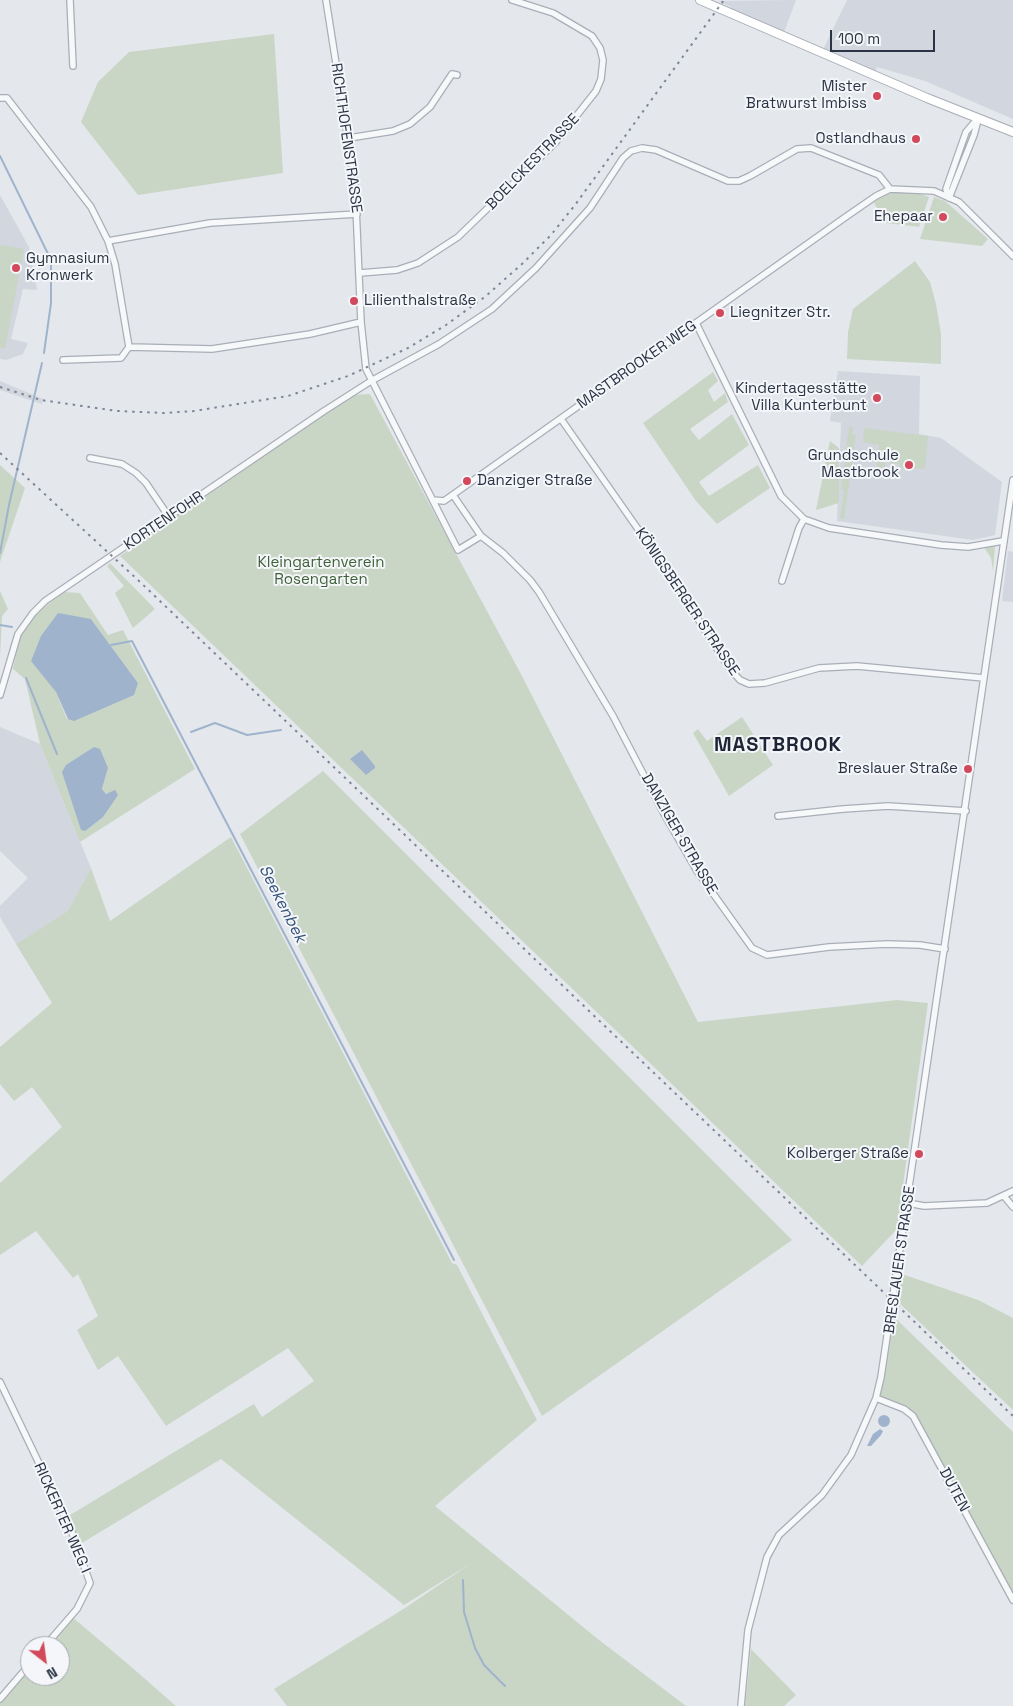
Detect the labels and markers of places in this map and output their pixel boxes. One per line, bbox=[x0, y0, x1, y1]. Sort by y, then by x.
place label: Mister Bratwurst Imbiss bbox=[746, 78, 867, 113]
marker: Mister Bratwurst Imbiss bbox=[871, 90, 883, 102]
place label: Ostlandhaus bbox=[815, 130, 906, 148]
marker: Ostlandhaus bbox=[910, 133, 922, 145]
place label: Ehepaar bbox=[874, 208, 933, 226]
marker: Ehepaar bbox=[937, 211, 949, 223]
place label: Gymnasium Kronwerk bbox=[26, 250, 109, 285]
marker: Gymnasium Kronwerk bbox=[10, 262, 22, 274]
place label: Lilienthalstraße bbox=[364, 292, 476, 310]
marker: Lilienthalstraße bbox=[348, 295, 360, 307]
place label: Liegnitzer Str. bbox=[730, 304, 831, 322]
marker: Liegnitzer Str. bbox=[714, 307, 726, 319]
place label: Kindertagesstätte Villa Kunterbunt bbox=[735, 380, 867, 415]
marker: Kindertagesstätte Villa Kunterbunt bbox=[871, 392, 883, 404]
place label: Grundschule Mastbrook bbox=[808, 447, 899, 482]
marker: Grundschule Mastbrook bbox=[903, 459, 915, 471]
place label: Danziger Straße bbox=[477, 472, 593, 490]
marker: Danziger Straße bbox=[461, 475, 473, 487]
place label: Breslauer Straße bbox=[838, 760, 958, 778]
marker: Breslauer Straße bbox=[962, 763, 974, 775]
place label: Kolberger Straße bbox=[787, 1145, 909, 1163]
marker: Kolberger Straße bbox=[913, 1148, 925, 1160]

